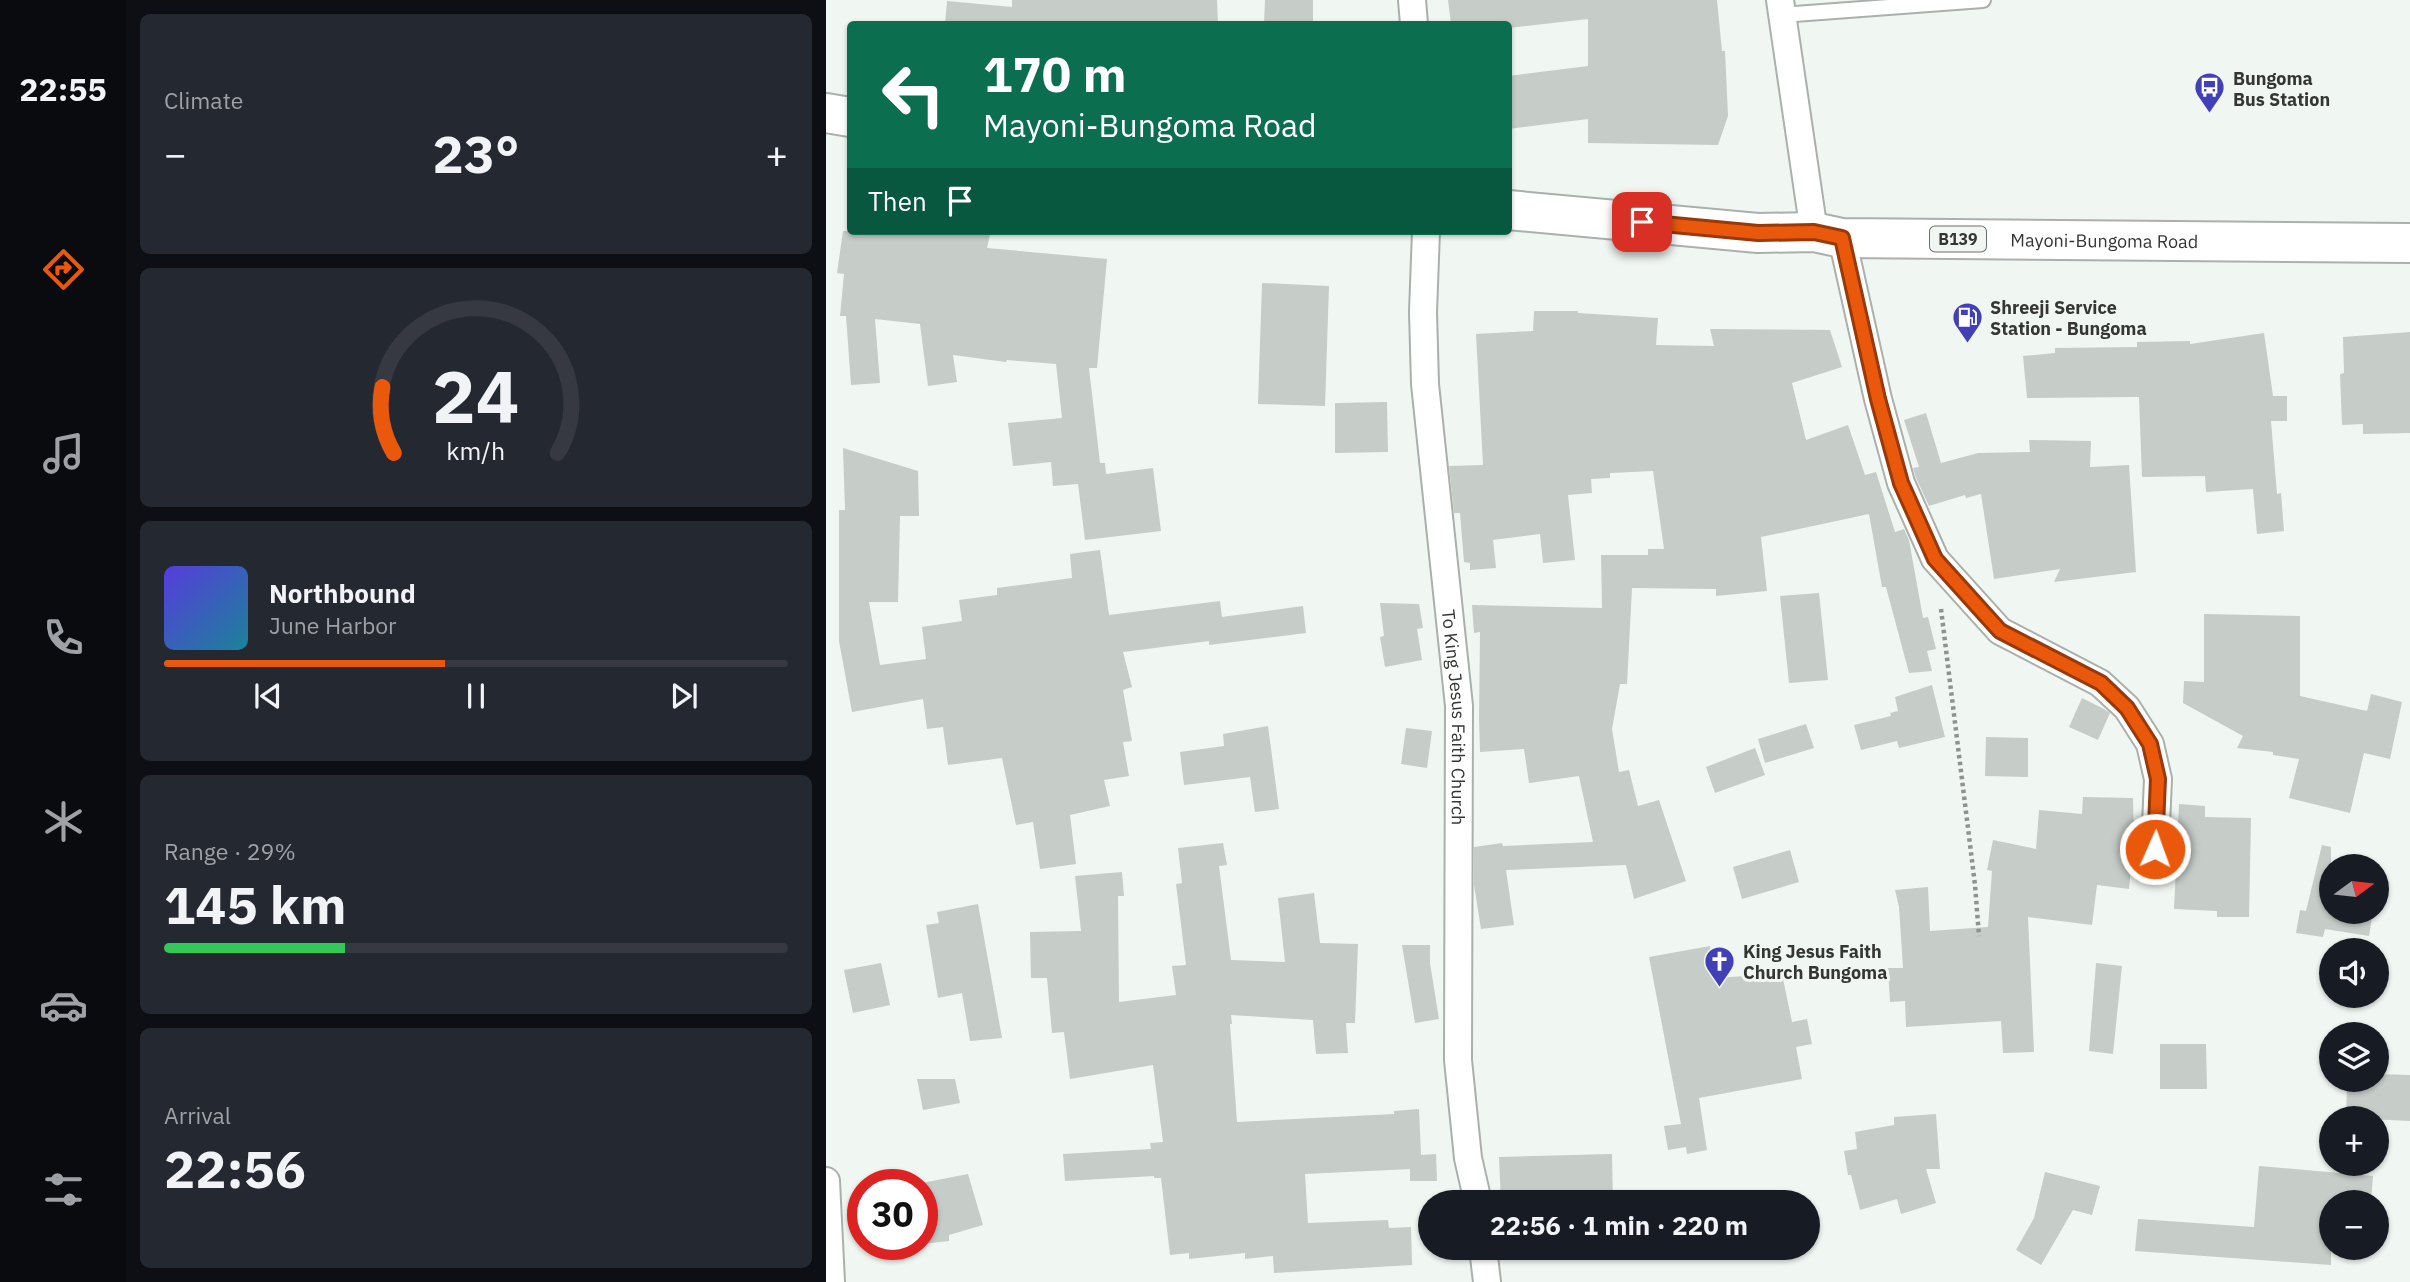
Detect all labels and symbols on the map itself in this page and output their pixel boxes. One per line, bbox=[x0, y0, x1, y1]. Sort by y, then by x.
place label: Bungoma Bus Station bbox=[2233, 67, 2330, 111]
bus stop icon: Bungoma Bus Station bbox=[2193, 71, 2227, 115]
pin bbox=[1612, 192, 1672, 252]
road number: B139 bbox=[1930, 227, 1986, 252]
street label: Mayoni-Bungoma Road bbox=[2010, 228, 2198, 253]
place label: Shreeji Service Station - Bungoma bbox=[1990, 296, 2147, 340]
fuel station icon: Shreeji Service Station - Bungoma bbox=[1950, 300, 1984, 344]
street label: To King Jesus Faith Church bbox=[1437, 608, 1471, 825]
position arrow bbox=[2118, 812, 2192, 886]
north arrow bbox=[2319, 854, 2389, 924]
place label: King Jesus Faith Church Bungoma bbox=[1743, 940, 1887, 984]
church icon: King Jesus Faith Church Bungoma bbox=[1703, 944, 1737, 988]
speed limit sign: 30 bbox=[847, 1169, 938, 1260]

